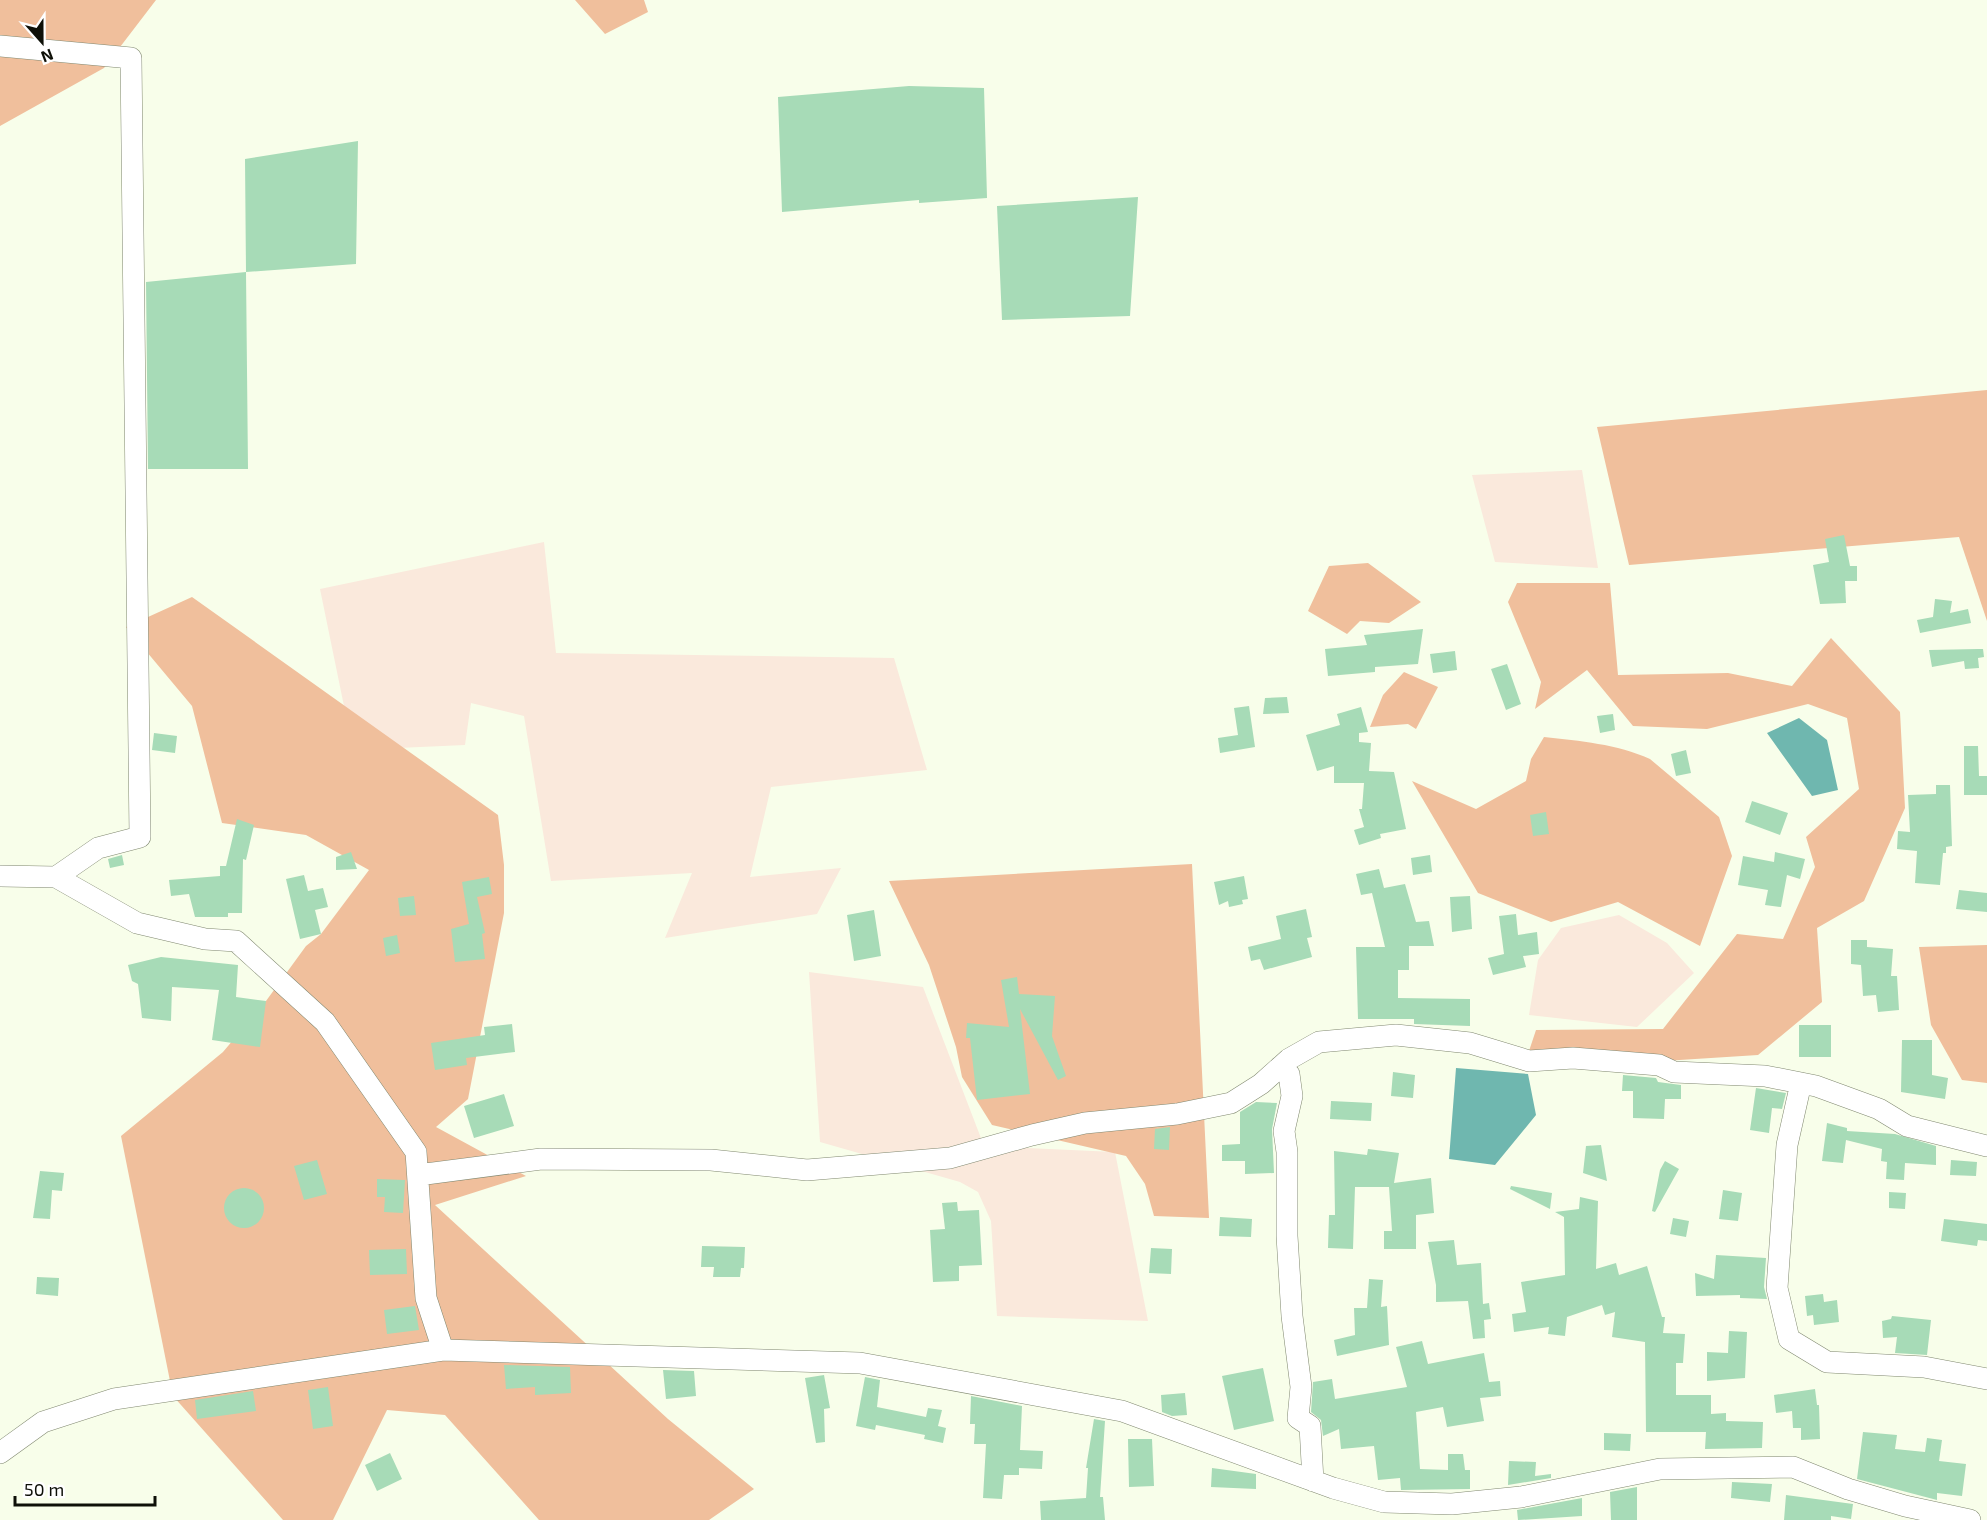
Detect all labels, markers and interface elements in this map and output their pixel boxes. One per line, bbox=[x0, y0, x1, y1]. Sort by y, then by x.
north arrow bbox=[12, 12, 72, 72]
text: N bbox=[39, 46, 56, 67]
scale bar bbox=[15, 1469, 154, 1507]
text: 50 m bbox=[24, 1478, 64, 1500]

